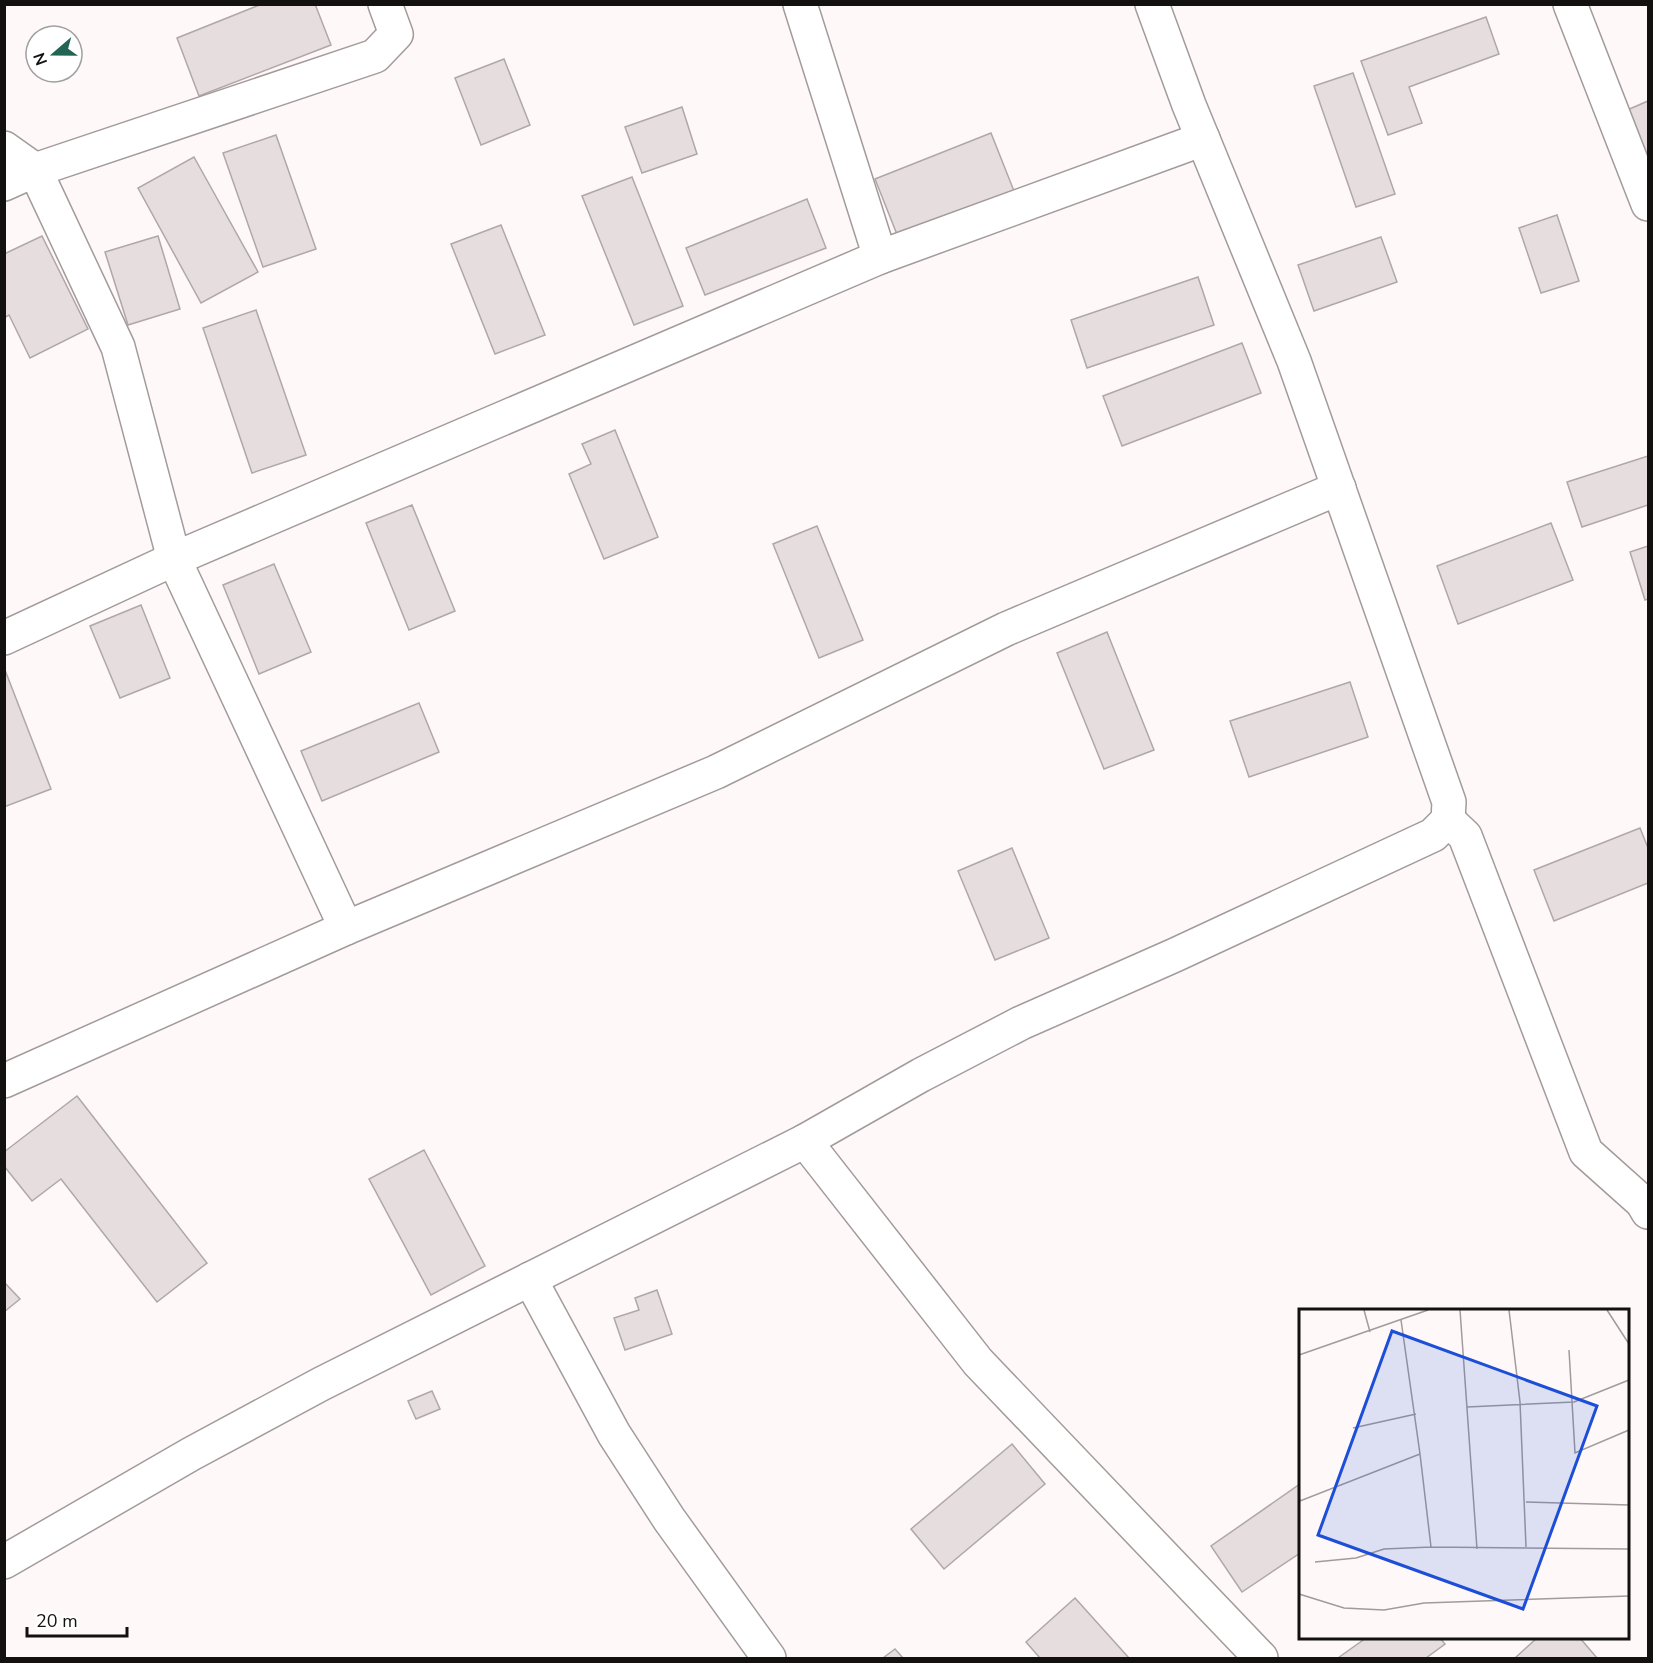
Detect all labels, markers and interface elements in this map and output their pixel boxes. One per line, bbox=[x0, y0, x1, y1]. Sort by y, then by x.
north arrow bbox=[24, 24, 84, 84]
text: N bbox=[28, 49, 53, 68]
inset map bbox=[1299, 1309, 1629, 1639]
scale bar bbox=[27, 1600, 128, 1638]
text: 20 m bbox=[36, 1609, 78, 1633]

